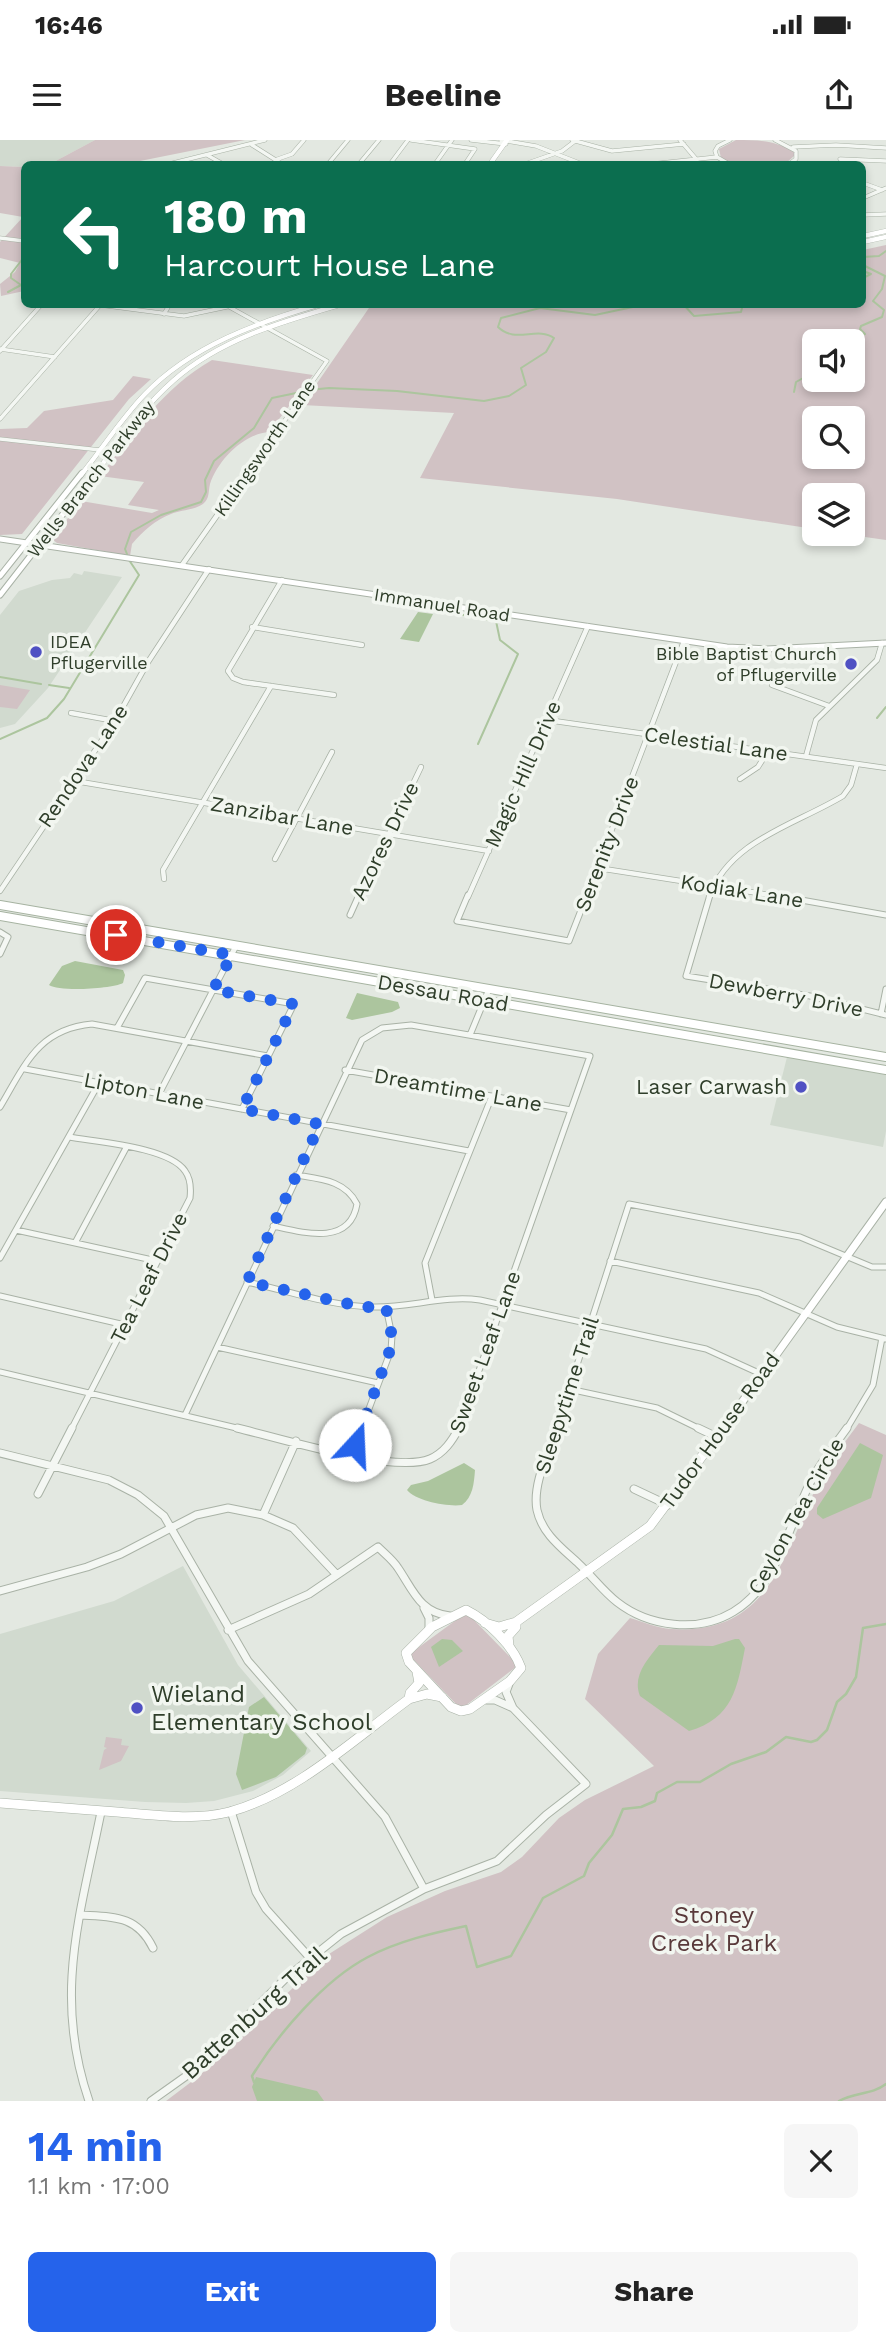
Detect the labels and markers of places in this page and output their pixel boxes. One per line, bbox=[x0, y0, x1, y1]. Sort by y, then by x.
place label: IDEA Pflugerville bbox=[50, 631, 148, 673]
place label: Bible Baptist Church of Pflugerville bbox=[656, 643, 837, 685]
marker: IDEA Pflugerville bbox=[28, 644, 44, 660]
marker: Bible Baptist Church of Pflugerville bbox=[843, 656, 859, 672]
pin bbox=[86, 905, 146, 965]
place label: Laser Carwash bbox=[636, 1074, 787, 1099]
marker: Laser Carwash bbox=[793, 1079, 809, 1095]
place label: Wieland Elementary School bbox=[151, 1680, 373, 1736]
marker: Wieland Elementary School bbox=[129, 1700, 145, 1716]

